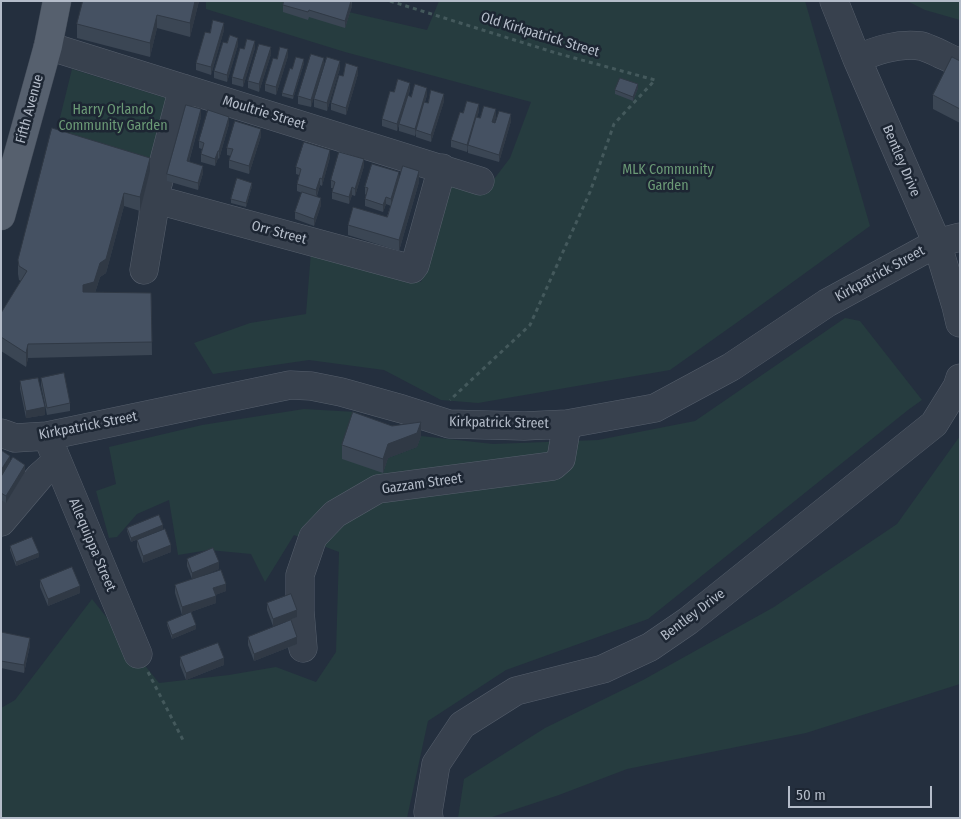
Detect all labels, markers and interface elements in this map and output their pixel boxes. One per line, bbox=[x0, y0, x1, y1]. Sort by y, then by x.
street label: Old Kirkpatrick Street bbox=[479, 9, 601, 61]
street label: Fifth Avenue bbox=[13, 73, 47, 145]
street label: Moultrie Street bbox=[220, 92, 308, 134]
park label: Harry Orlando Community Garden bbox=[58, 102, 168, 134]
street label: Bentley Drive bbox=[878, 123, 924, 199]
park label: MLK Community Garden bbox=[622, 162, 714, 194]
street label: Orr Street bbox=[250, 218, 308, 248]
street label: Kirkpatrick Street bbox=[832, 242, 928, 306]
street label: Kirkpatrick Street bbox=[37, 408, 139, 444]
street label: Kirkpatrick Street bbox=[449, 414, 549, 432]
street label: Gazzam Street bbox=[381, 470, 463, 498]
street label: Allequippa Street bbox=[65, 496, 119, 594]
street label: Bentley Drive bbox=[658, 585, 728, 645]
scale bar bbox=[791, 776, 935, 808]
text: 50 m bbox=[796, 786, 826, 804]

